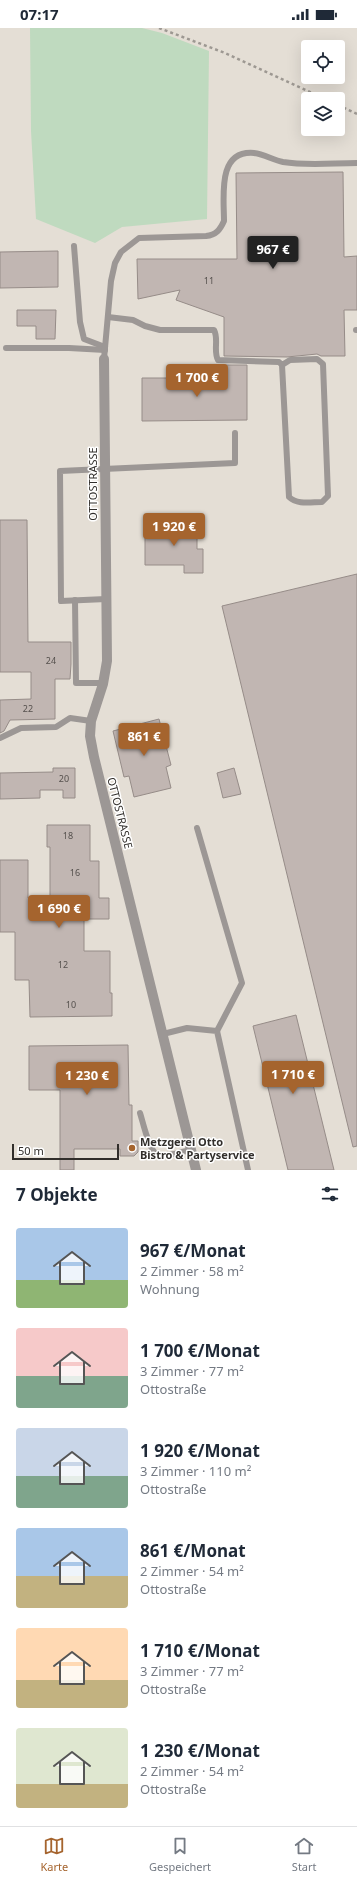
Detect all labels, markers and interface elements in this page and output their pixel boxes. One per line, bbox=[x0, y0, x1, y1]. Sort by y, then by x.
text: 07:17 bbox=[20, 4, 59, 24]
map controls bbox=[301, 40, 345, 136]
button: locate bbox=[301, 40, 345, 84]
button: layers bbox=[301, 92, 345, 136]
pin: 967 € bbox=[245, 236, 301, 270]
text: 967 € bbox=[256, 240, 290, 258]
house number: 11 bbox=[204, 274, 214, 287]
pin: 1 700 € bbox=[160, 364, 234, 398]
text: 1 700 € bbox=[175, 368, 219, 386]
street label: OTTOSTRASSE bbox=[85, 447, 100, 521]
pin: 1 920 € bbox=[137, 513, 211, 547]
text: 1 920 € bbox=[152, 517, 196, 535]
house number: 24 bbox=[46, 654, 56, 667]
house number: 22 bbox=[23, 702, 33, 715]
pin: 861 € bbox=[116, 723, 172, 757]
text: 861 € bbox=[127, 727, 161, 745]
house number: 20 bbox=[59, 772, 69, 785]
street label: OTTOSTRASSE bbox=[104, 775, 137, 850]
house number: 18 bbox=[63, 829, 73, 842]
house number: 16 bbox=[70, 866, 80, 879]
pin: 1 690 € bbox=[22, 895, 96, 929]
text: 1 690 € bbox=[37, 899, 81, 917]
house number: 12 bbox=[58, 958, 68, 971]
house number: 10 bbox=[66, 998, 76, 1011]
pin: 1 710 € bbox=[256, 1061, 330, 1095]
pin: 1 230 € bbox=[50, 1062, 124, 1096]
text: 1 710 € bbox=[271, 1065, 315, 1083]
text: 1 230 € bbox=[65, 1066, 109, 1084]
place label: Metzgerei Otto Bistro & Partyservice bbox=[140, 1134, 255, 1162]
scale bar bbox=[12, 1142, 119, 1161]
text: 50 m bbox=[18, 1143, 44, 1158]
marker: Metzgerei Otto Bistro & Partyservice bbox=[127, 1143, 137, 1153]
text: 7 Objekte bbox=[16, 1183, 98, 1206]
icon: filters bbox=[319, 1183, 341, 1205]
text: 967 €/Monat bbox=[140, 1239, 246, 1262]
icon: home bbox=[48, 1244, 96, 1292]
text: 2 Zimmer · 58 m² bbox=[140, 1262, 244, 1280]
text: Wohnung bbox=[140, 1280, 200, 1298]
text: 1 700 €/Monat bbox=[140, 1339, 260, 1362]
icon: home bbox=[48, 1344, 96, 1392]
text: 3 Zimmer · 77 m² bbox=[140, 1362, 244, 1380]
text: Ottostraße bbox=[140, 1380, 206, 1398]
text: 1 920 €/Monat bbox=[140, 1439, 260, 1462]
icon: home bbox=[48, 1444, 96, 1492]
text: 3 Zimmer · 110 m² bbox=[140, 1462, 251, 1480]
text: Ottostraße bbox=[140, 1480, 206, 1498]
text: 861 €/Monat bbox=[140, 1539, 246, 1562]
icon: home bbox=[48, 1544, 96, 1592]
text: 2 Zimmer · 54 m² bbox=[140, 1562, 244, 1580]
text: Ottostraße bbox=[140, 1580, 206, 1598]
text: 1 710 €/Monat bbox=[140, 1639, 260, 1662]
icon: home bbox=[48, 1644, 96, 1692]
text: 3 Zimmer · 77 m² bbox=[140, 1662, 244, 1680]
text: Ottostraße bbox=[140, 1680, 206, 1698]
text: 1 230 €/Monat bbox=[140, 1739, 260, 1762]
icon: home bbox=[48, 1744, 96, 1792]
text: 2 Zimmer · 54 m² bbox=[140, 1762, 244, 1780]
text: Ottostraße bbox=[140, 1780, 206, 1798]
tab: Karte bbox=[40, 1835, 68, 1874]
tab: Gespeichert bbox=[149, 1835, 211, 1874]
tab: Start bbox=[292, 1835, 317, 1874]

